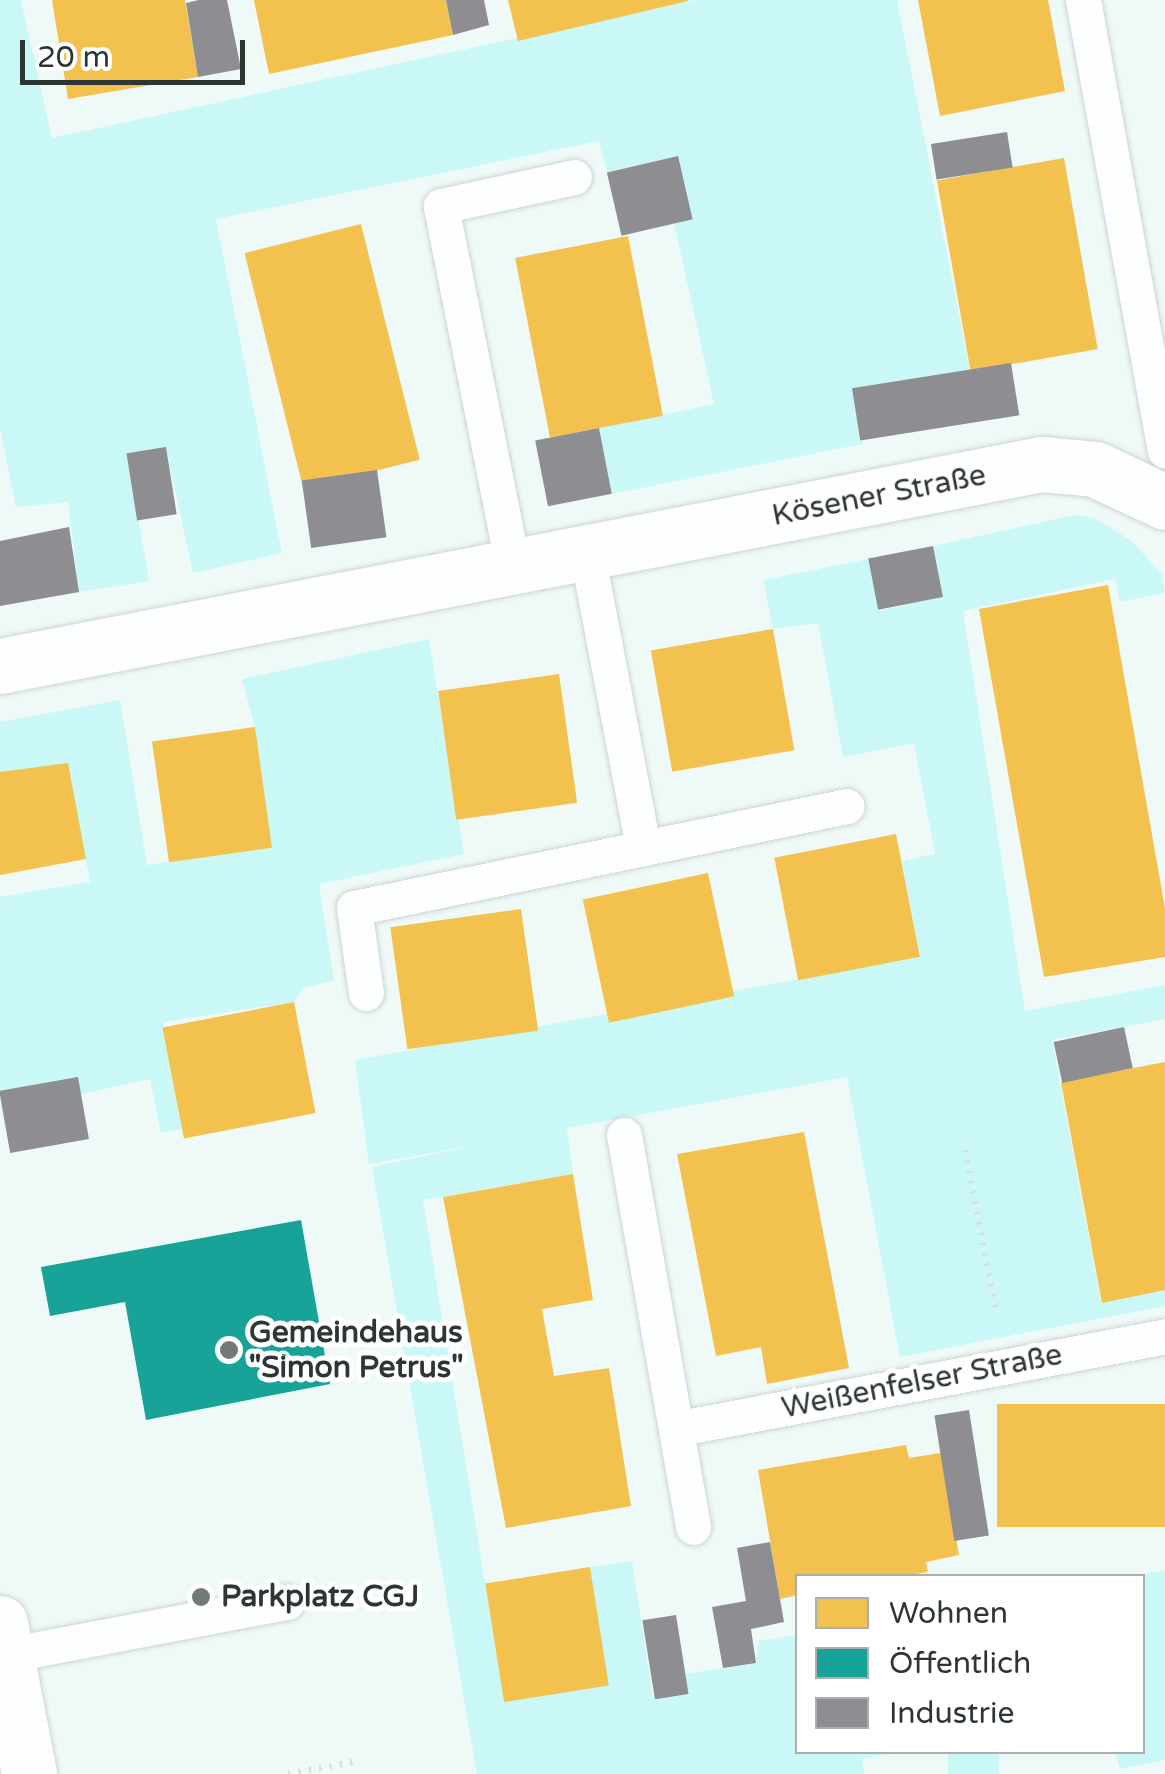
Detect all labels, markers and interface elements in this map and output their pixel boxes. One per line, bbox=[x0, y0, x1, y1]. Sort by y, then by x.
scale bar bbox=[25, 20, 250, 82]
text: 20 m bbox=[37, 39, 110, 76]
street label: Kösener Straße bbox=[769, 458, 989, 534]
place label: Gemeindehaus "Simon Petrus" bbox=[249, 1315, 464, 1386]
street label: Weißenfelser Straße bbox=[779, 1337, 1065, 1427]
marker: Gemeindehaus "Simon Petrus" bbox=[218, 1339, 240, 1361]
legend bbox=[795, 1574, 1145, 1754]
place label: Parkplatz CGJ bbox=[221, 1579, 419, 1615]
marker: Parkplatz CGJ bbox=[190, 1586, 212, 1608]
text: Wohnen bbox=[889, 1595, 1008, 1632]
text: Öffentlich bbox=[889, 1645, 1031, 1682]
text: Industrie bbox=[889, 1695, 1014, 1732]

